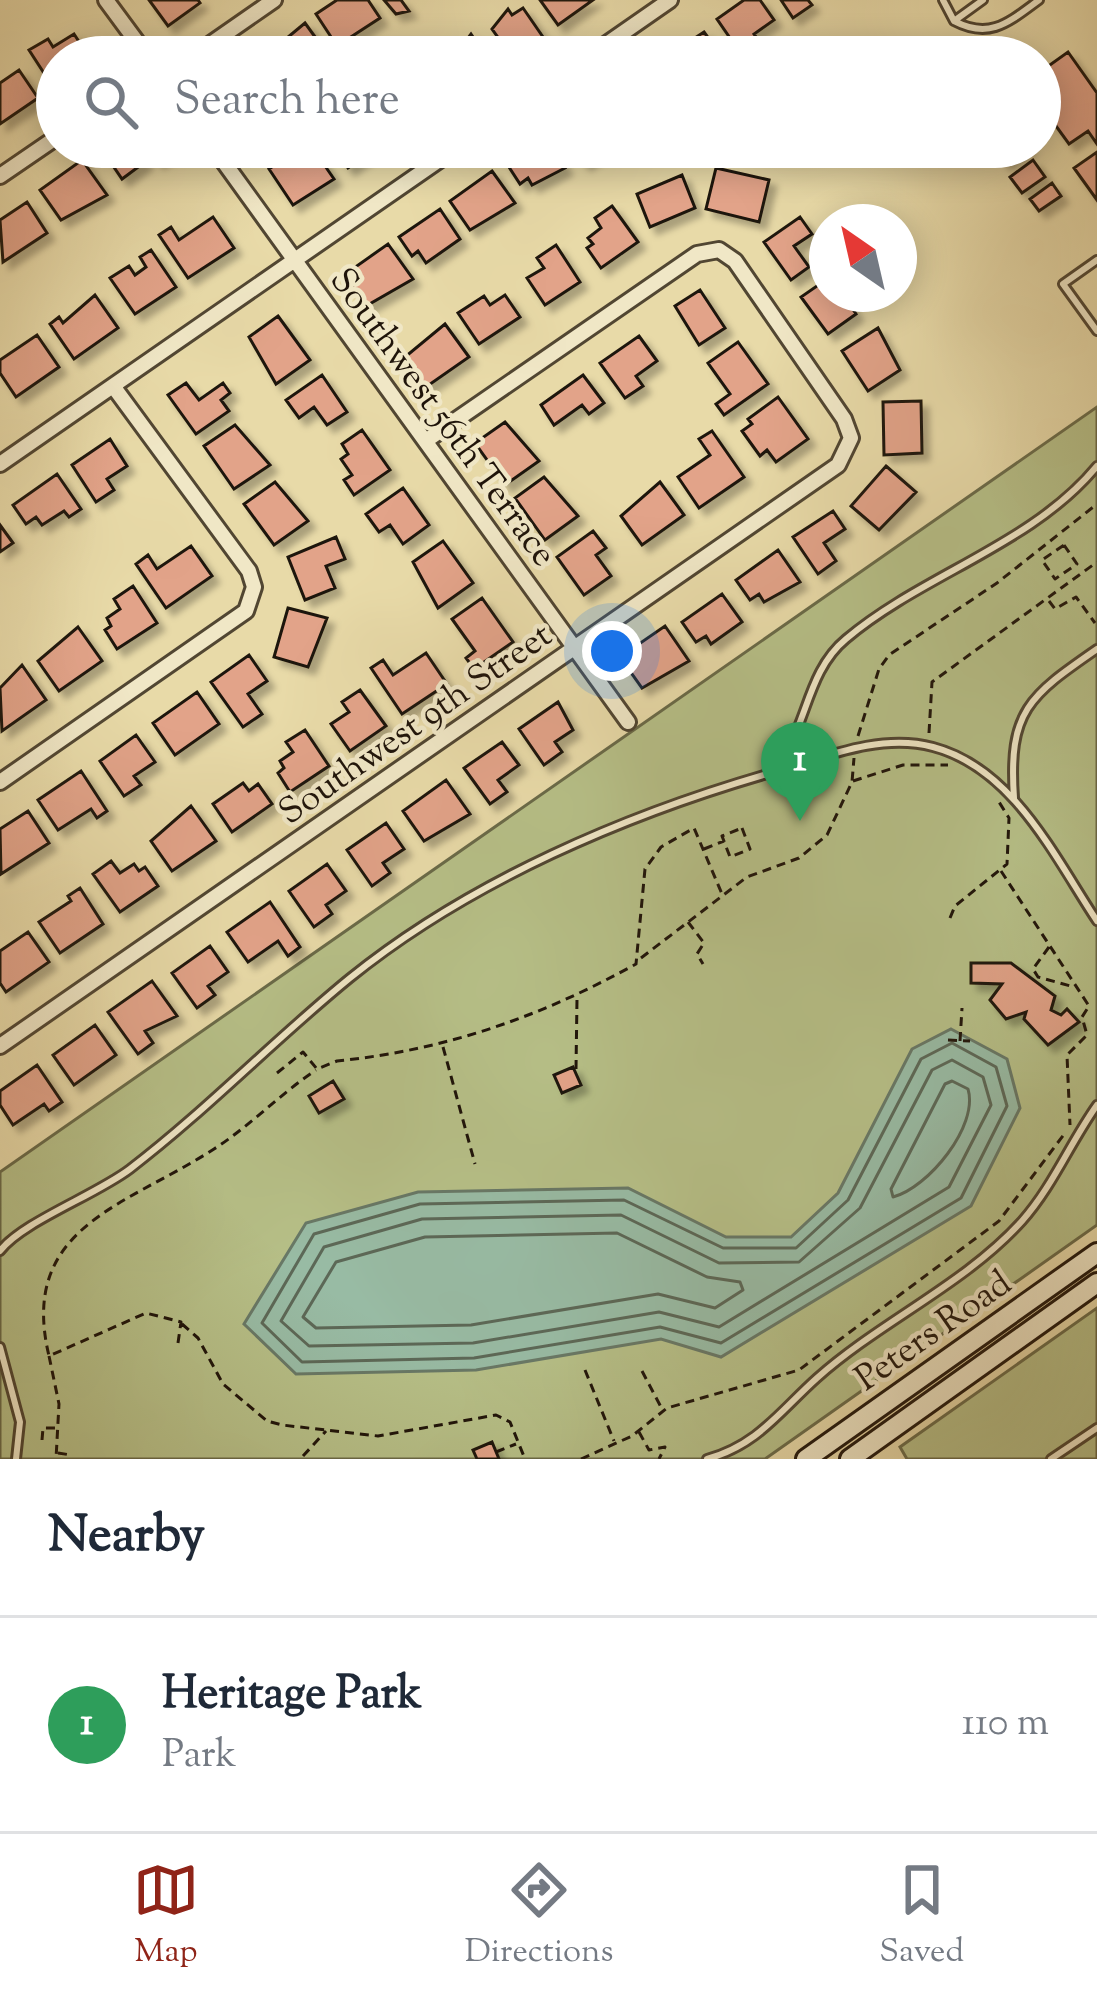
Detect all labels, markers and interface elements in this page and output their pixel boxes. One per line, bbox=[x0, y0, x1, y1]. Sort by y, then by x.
search box bbox=[36, 36, 1061, 168]
icon: search bbox=[78, 69, 144, 135]
text: Search here bbox=[174, 70, 400, 135]
north arrow bbox=[809, 204, 917, 312]
street label: Southwest 56th Terrace bbox=[316, 258, 568, 578]
street label: Southwest 9th Street bbox=[269, 611, 564, 839]
your location bbox=[582, 621, 642, 681]
pin: 1 bbox=[761, 722, 839, 821]
street label: Peters Road bbox=[845, 1259, 1023, 1405]
text: Nearby bbox=[48, 1501, 205, 1574]
text: Heritage Park bbox=[162, 1664, 422, 1729]
text: 1 bbox=[80, 1697, 94, 1753]
text: 110 m bbox=[962, 1697, 1049, 1753]
text: Park bbox=[162, 1729, 237, 1785]
tab: Map bbox=[133, 1857, 199, 1977]
tab: Directions bbox=[465, 1857, 614, 1977]
tab: Saved bbox=[879, 1857, 964, 1977]

